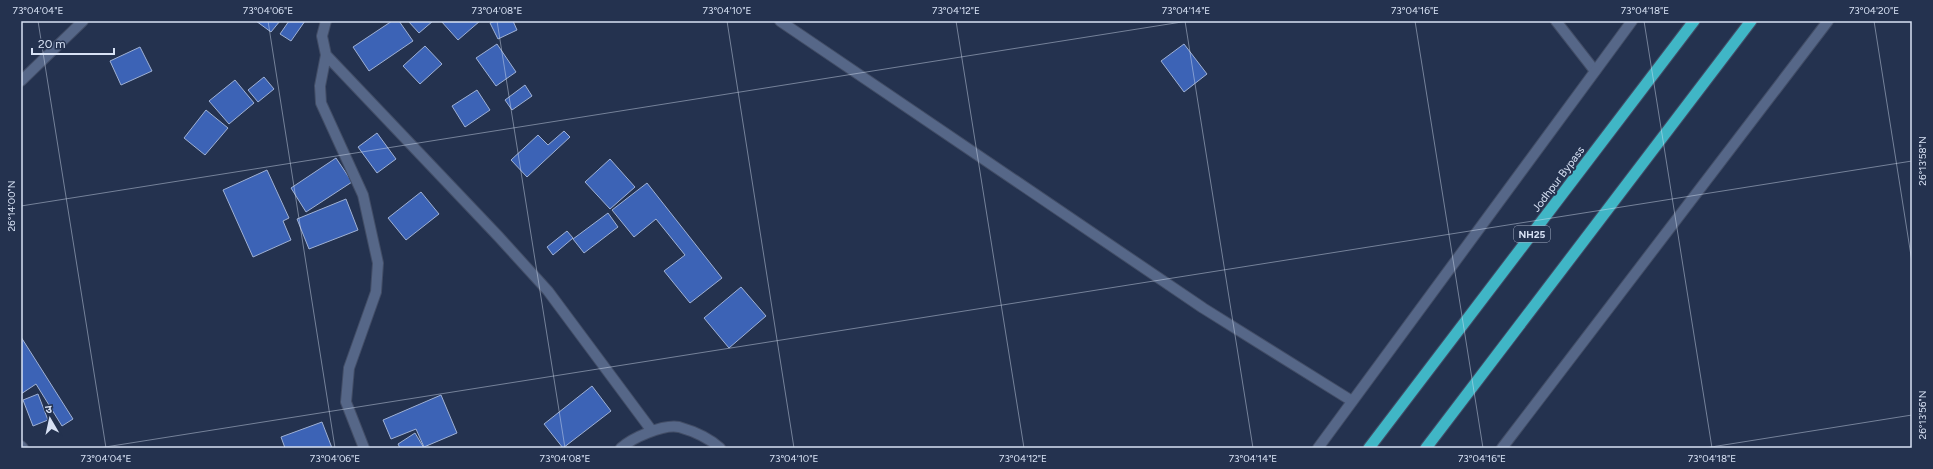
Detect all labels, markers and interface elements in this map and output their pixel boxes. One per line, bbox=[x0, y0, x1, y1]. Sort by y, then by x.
text: 73°04'04"E bbox=[13, 4, 64, 17]
text: 73°04'06"E bbox=[243, 4, 293, 17]
text: 73°04'08"E bbox=[472, 4, 522, 17]
text: 73°04'10"E bbox=[703, 4, 751, 17]
text: 73°04'12"E bbox=[932, 4, 980, 17]
text: 73°04'14"E bbox=[1162, 4, 1210, 17]
text: 73°04'16"E bbox=[1391, 4, 1439, 17]
text: 73°04'18"E bbox=[1621, 4, 1669, 17]
text: 73°04'20"E bbox=[1849, 4, 1899, 17]
scale bar bbox=[32, 30, 114, 56]
text: 20 m bbox=[38, 37, 66, 51]
text: 26°13'58"N bbox=[1916, 136, 1929, 186]
street label: Jodhpur Bypass bbox=[1530, 144, 1587, 215]
text: 26°14'00"N bbox=[5, 180, 18, 232]
road number: NH25 bbox=[1514, 226, 1550, 242]
text: 26°13'56"N bbox=[1916, 391, 1929, 439]
north arrow bbox=[30, 399, 70, 439]
text: उ bbox=[44, 403, 53, 417]
text: 73°04'04"E bbox=[81, 452, 132, 465]
text: 73°04'06"E bbox=[310, 452, 360, 465]
text: 73°04'08"E bbox=[540, 452, 590, 465]
text: 73°04'10"E bbox=[770, 452, 818, 465]
text: 73°04'12"E bbox=[999, 452, 1047, 465]
text: 73°04'14"E bbox=[1229, 452, 1277, 465]
text: 73°04'16"E bbox=[1458, 452, 1506, 465]
text: 73°04'18"E bbox=[1688, 452, 1736, 465]

